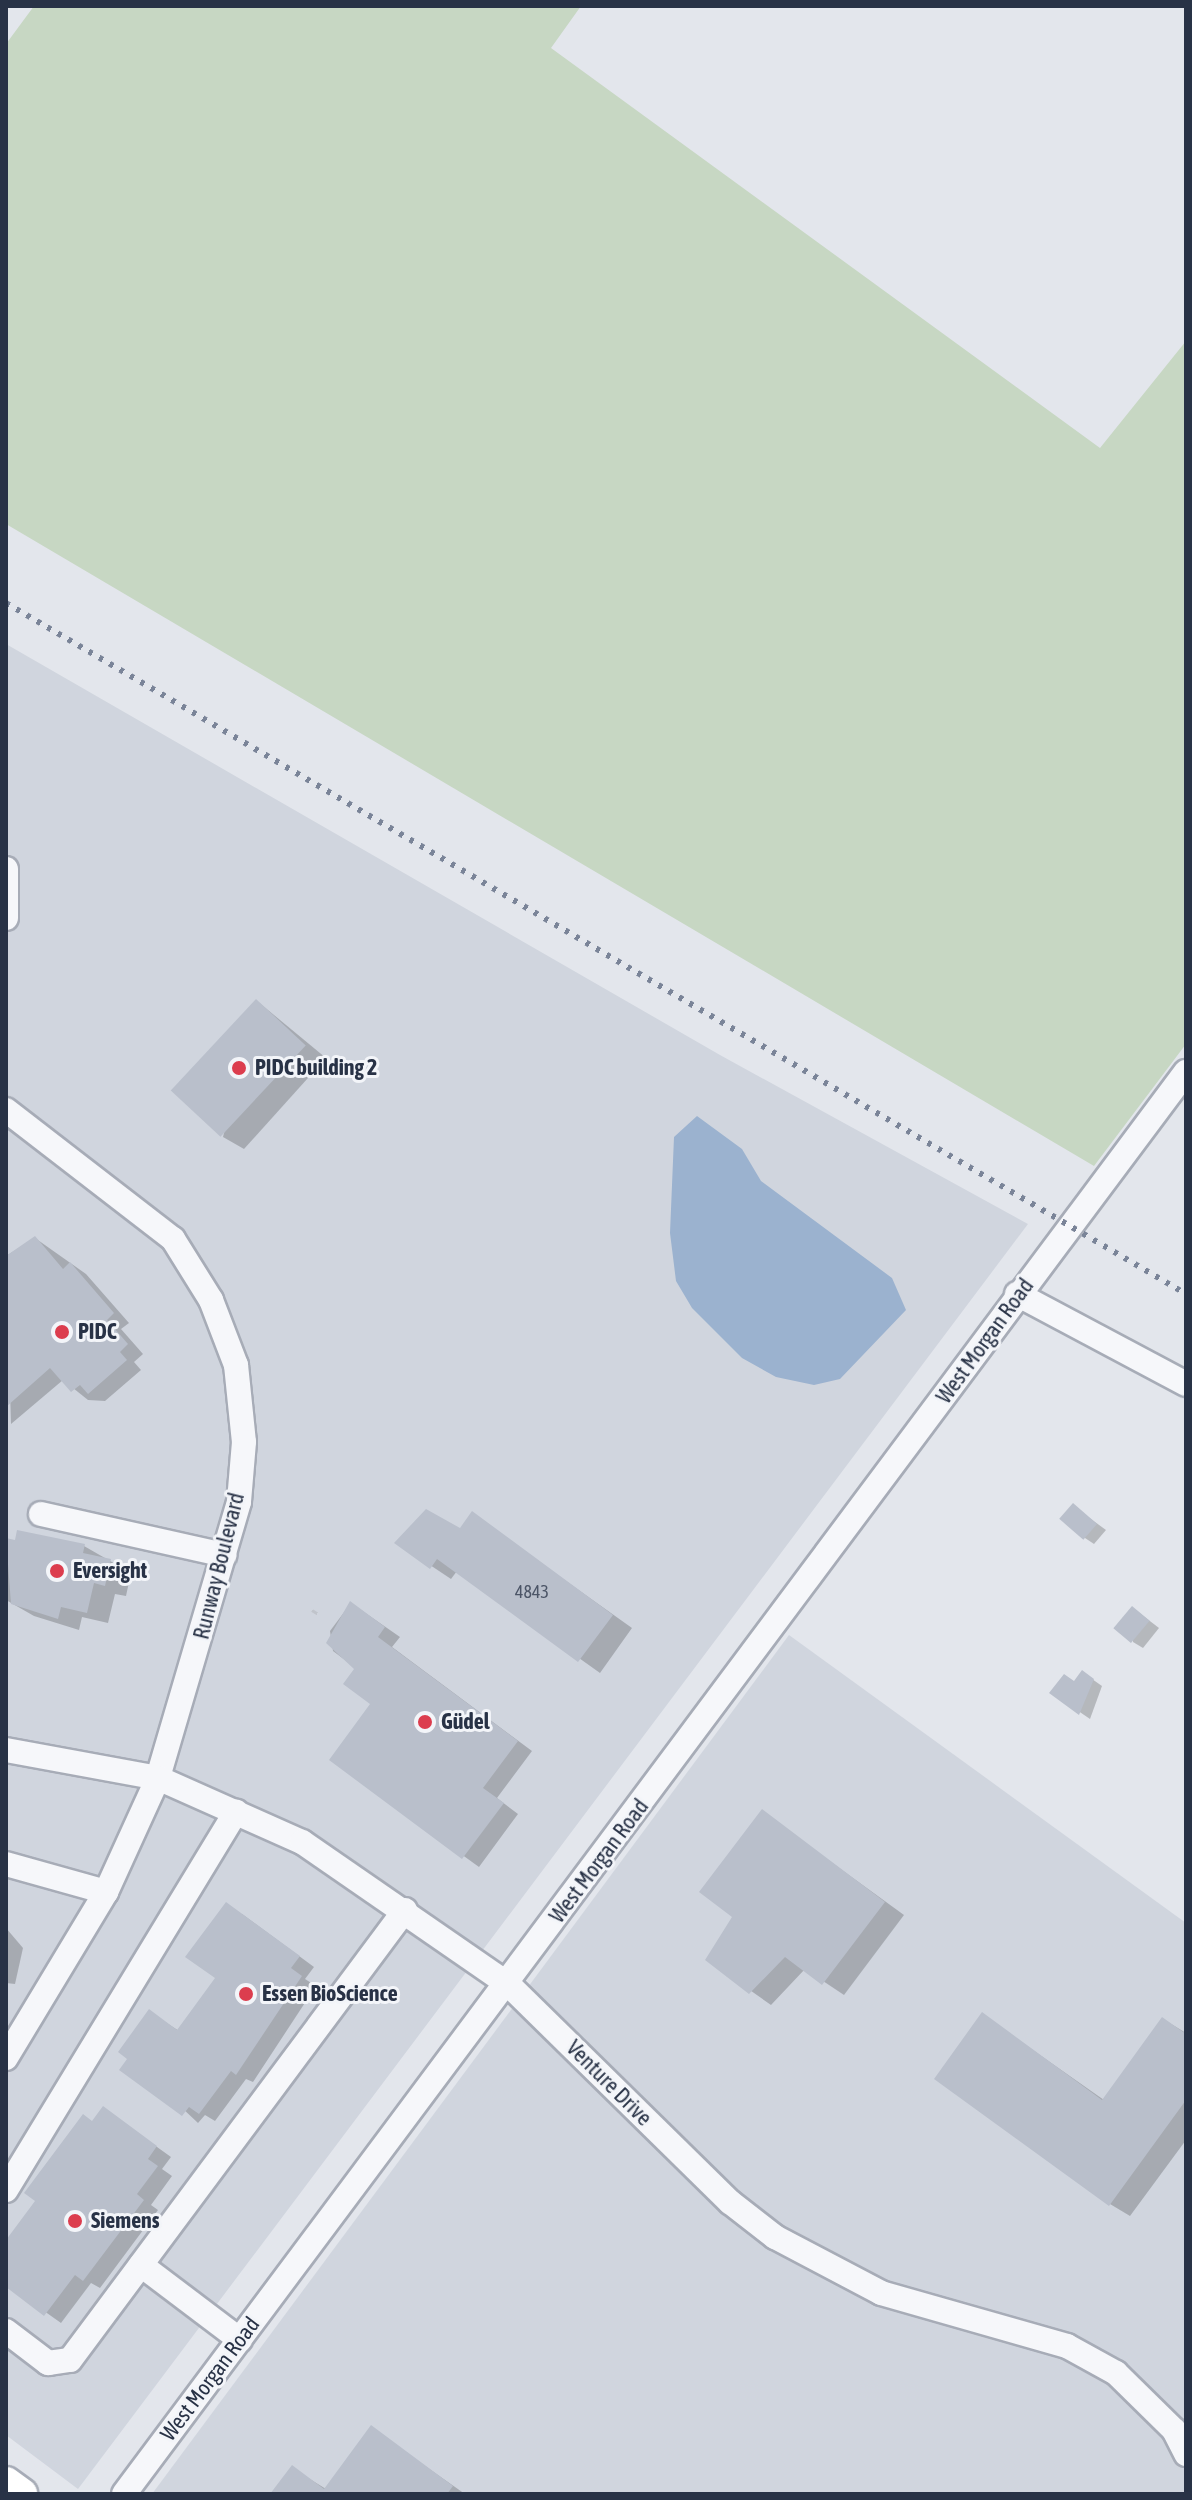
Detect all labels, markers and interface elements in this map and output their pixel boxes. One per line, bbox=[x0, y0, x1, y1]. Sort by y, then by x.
place label: PIDC building 2 bbox=[255, 1055, 377, 1081]
marker: PIDC building 2 bbox=[230, 1059, 248, 1077]
street label: West Morgan Road bbox=[931, 1273, 1039, 1409]
place label: PIDC bbox=[78, 1319, 117, 1345]
marker: PIDC bbox=[53, 1323, 71, 1341]
street label: Runway Boulevard bbox=[188, 1490, 250, 1642]
place label: Eversight bbox=[73, 1558, 147, 1584]
marker: Eversight bbox=[48, 1562, 66, 1580]
house number: 4843 bbox=[515, 1581, 549, 1603]
place label: Güdel bbox=[441, 1709, 490, 1735]
marker: Güdel bbox=[416, 1713, 434, 1731]
street label: West Morgan Road bbox=[544, 1794, 654, 1928]
place label: Essen BioScience bbox=[262, 1981, 398, 2007]
marker: Essen BioScience bbox=[237, 1985, 255, 2003]
street label: Venture Drive bbox=[561, 2035, 657, 2131]
place label: Siemens bbox=[91, 2208, 160, 2234]
marker: Siemens bbox=[66, 2212, 84, 2230]
street label: West Morgan Road bbox=[155, 2312, 265, 2446]

